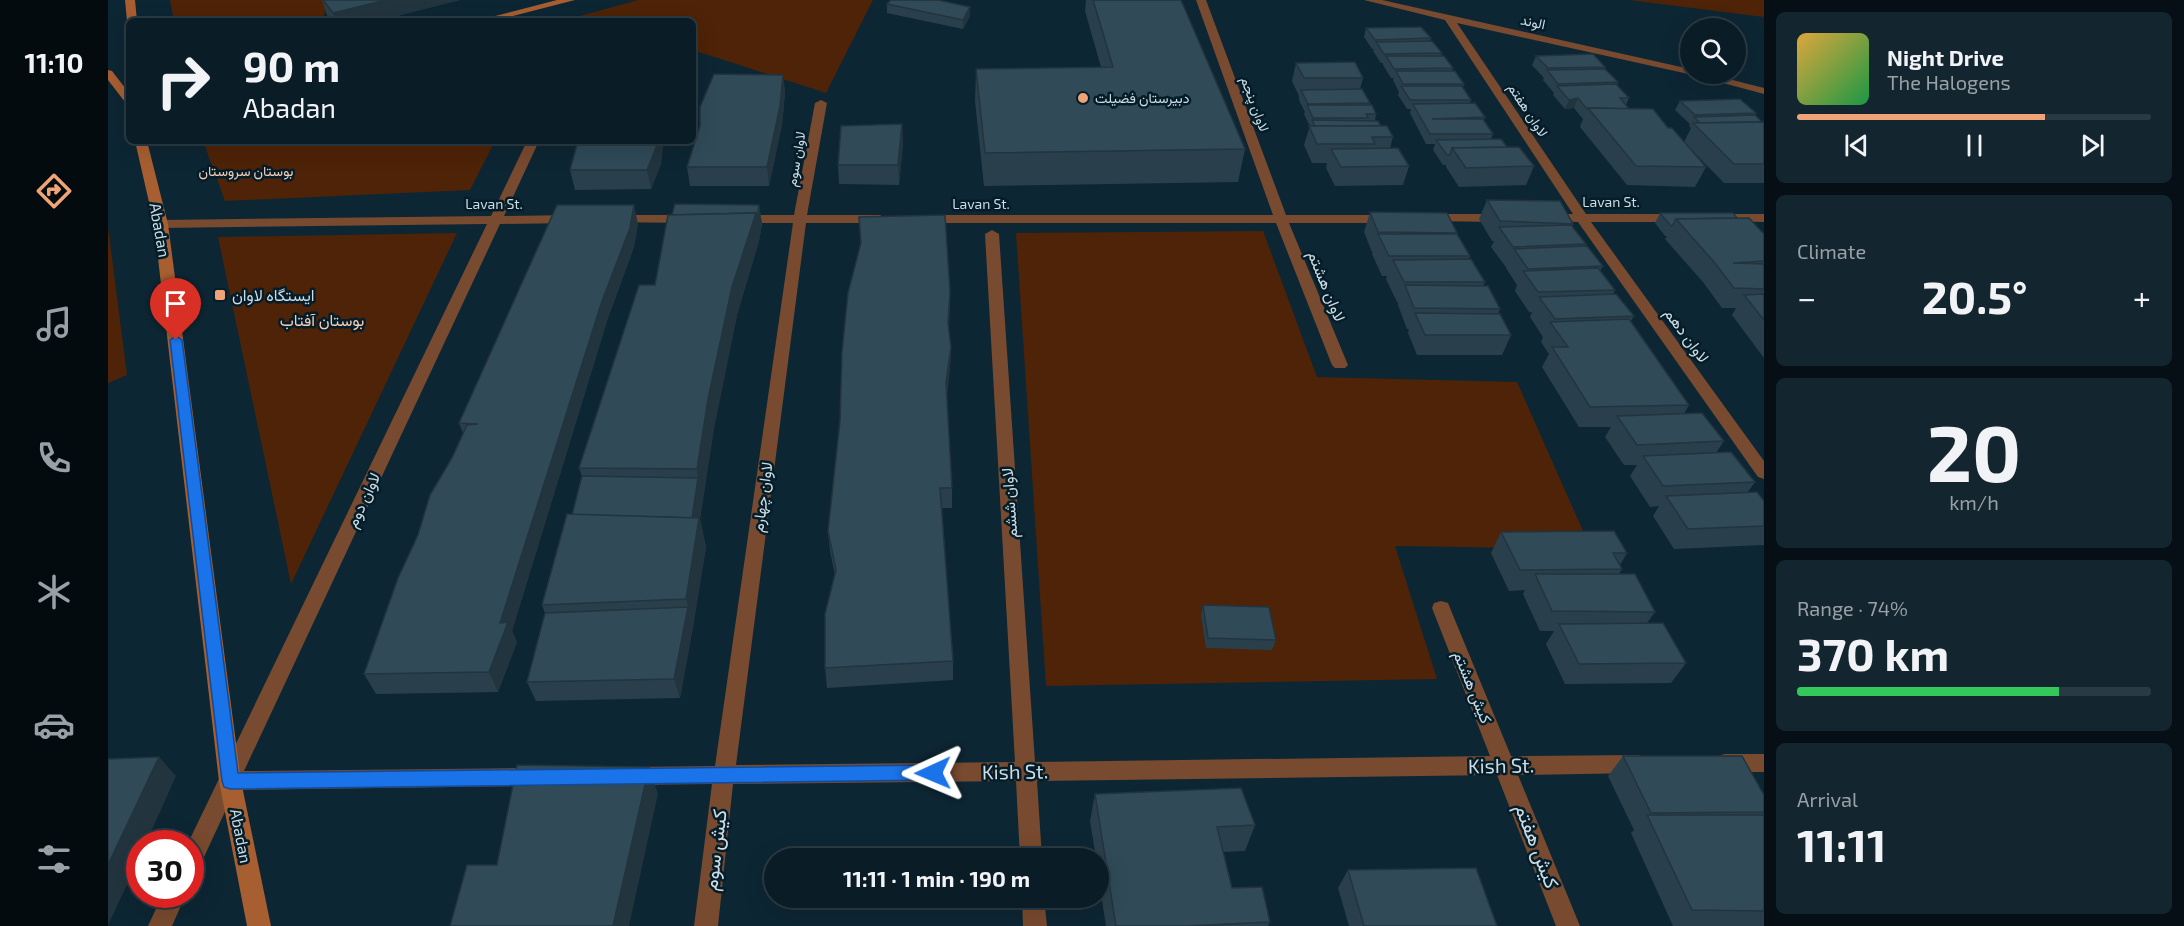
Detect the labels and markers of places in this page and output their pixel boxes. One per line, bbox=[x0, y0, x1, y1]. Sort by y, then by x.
place label: دبیرستان فضیلت bbox=[1095, 89, 1190, 107]
marker: دبیرستان فضیلت bbox=[1076, 91, 1090, 105]
pin bbox=[150, 278, 201, 340]
place label: ایستگاه لاوان bbox=[232, 285, 314, 306]
marker: ایستگاه لاوان bbox=[213, 288, 227, 302]

